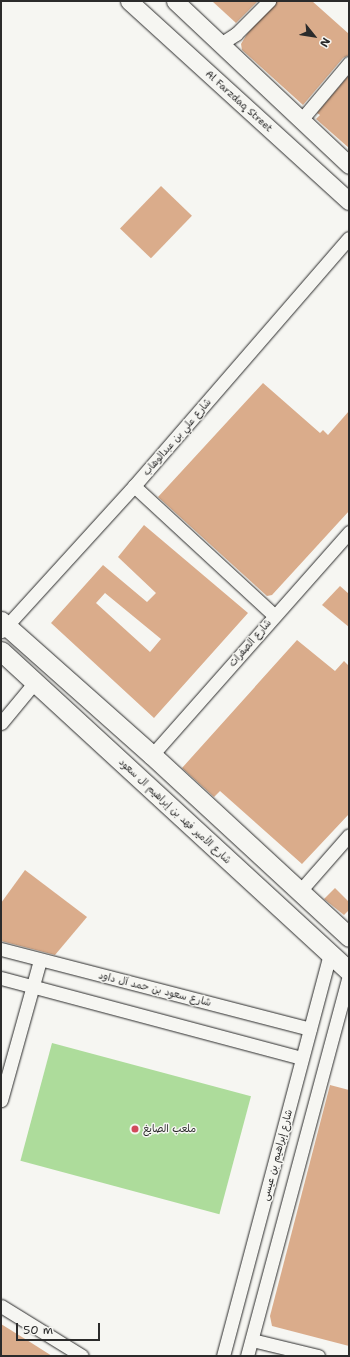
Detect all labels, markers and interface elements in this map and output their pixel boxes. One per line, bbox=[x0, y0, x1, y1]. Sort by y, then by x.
north arrow bbox=[294, 16, 334, 56]
text: N bbox=[316, 35, 334, 50]
street label: Al Farzdaq Street bbox=[203, 68, 275, 134]
street label: شارع علي بن عبدالوهاب bbox=[140, 396, 214, 478]
street label: شارع الصفرات bbox=[226, 617, 274, 669]
street label: شارع الأمير فهد بن إبراهيم ال سعود bbox=[116, 756, 234, 866]
street label: شارع سعود بن حمد آل داود bbox=[97, 969, 213, 1009]
street label: شارع إبراهيم بن عيسى bbox=[259, 1108, 295, 1202]
place label: ملعب الصايغ bbox=[143, 1123, 196, 1135]
marker: ملعب الصايغ bbox=[130, 1124, 140, 1134]
scale bar bbox=[18, 1315, 102, 1341]
text: 50 m bbox=[23, 1322, 53, 1338]

